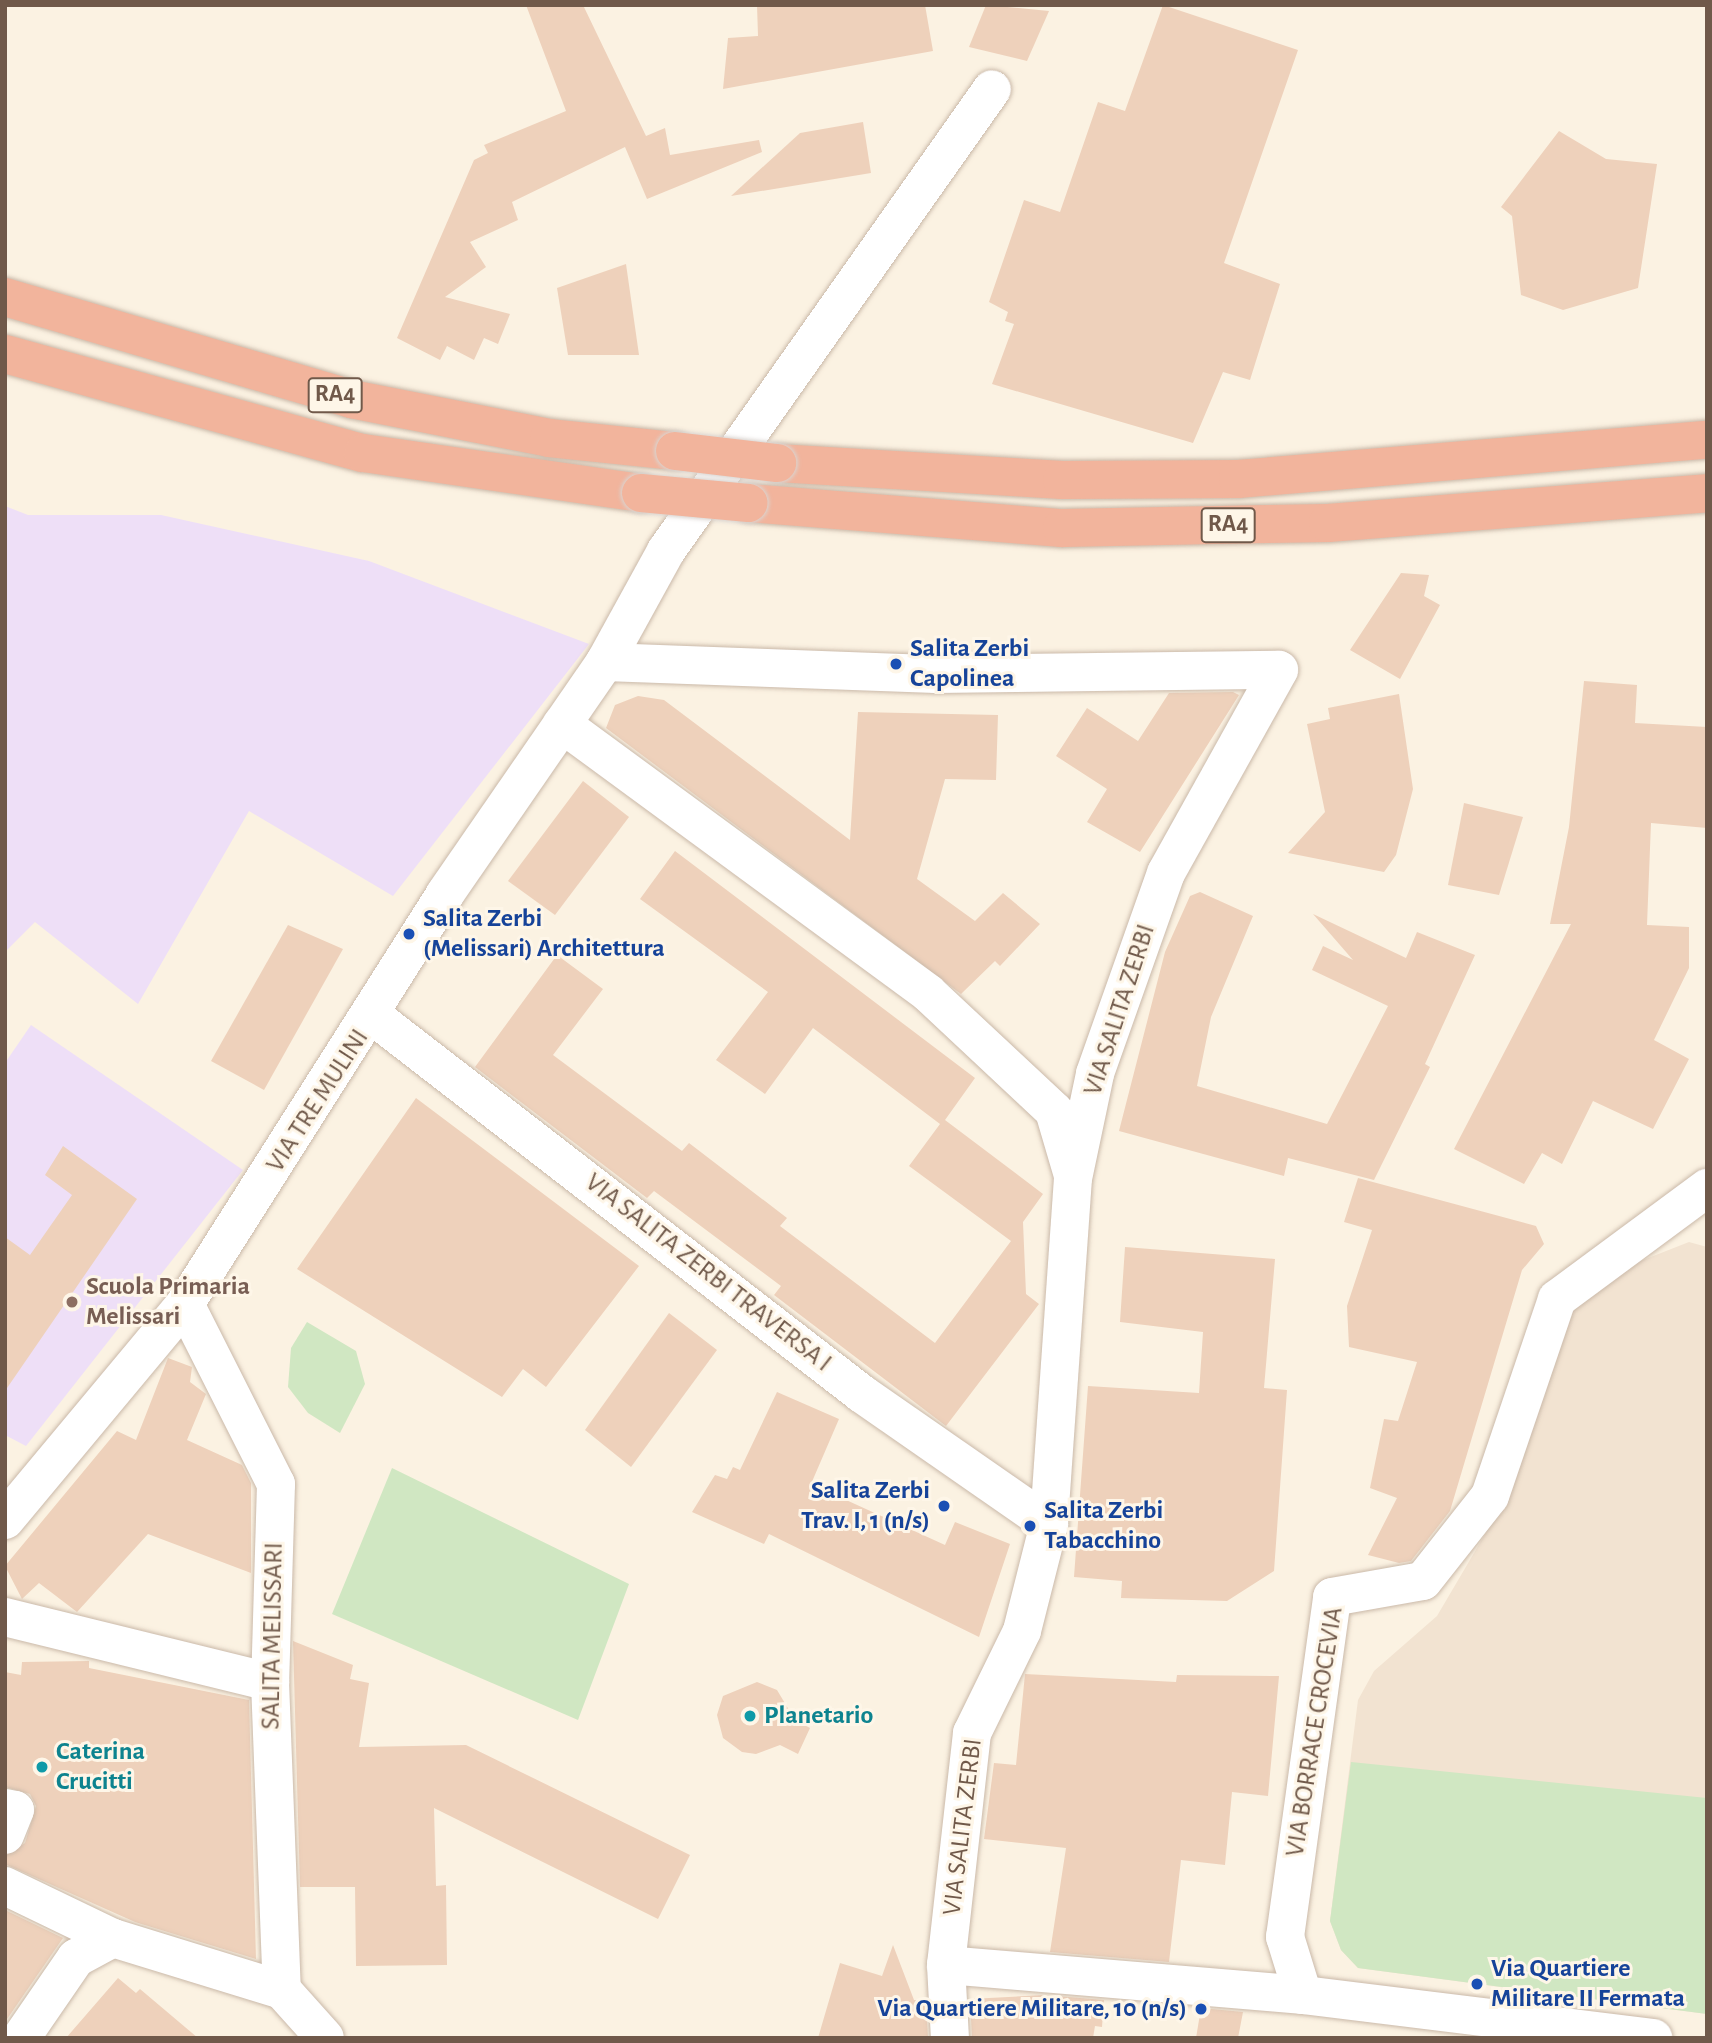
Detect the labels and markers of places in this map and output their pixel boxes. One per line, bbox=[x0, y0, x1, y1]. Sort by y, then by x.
place label: Salita Zerbi Capolinea bbox=[910, 633, 1029, 694]
marker: Salita Zerbi Capolinea bbox=[888, 656, 904, 672]
place label: Salita Zerbi (Melissari) Architettura bbox=[423, 903, 665, 964]
marker: Salita Zerbi (Melissari) Architettura bbox=[401, 926, 417, 942]
place label: Scuola Primaria Melissari bbox=[86, 1271, 250, 1332]
marker: Scuola Primaria Melissari bbox=[64, 1294, 80, 1310]
place label: Salita Zerbi Trav. I, 1 (n/s) bbox=[801, 1475, 930, 1536]
place label: Salita Zerbi Tabacchino bbox=[1044, 1495, 1163, 1556]
marker: Salita Zerbi Trav. I, 1 (n/s) bbox=[936, 1498, 952, 1514]
marker: Salita Zerbi Tabacchino bbox=[1022, 1518, 1038, 1534]
place label: Planetario bbox=[764, 1700, 873, 1732]
marker: Planetario bbox=[742, 1708, 758, 1724]
place label: Caterina Crucitti bbox=[56, 1736, 145, 1798]
marker: Caterina Crucitti bbox=[34, 1759, 50, 1775]
place label: Via Quartiere Militare II Fermata bbox=[1491, 1953, 1685, 2014]
marker: Via Quartiere Militare II Fermata bbox=[1469, 1976, 1485, 1992]
place label: Via Quartiere Militare, 10 (n/s) bbox=[877, 1993, 1187, 2025]
marker: Via Quartiere Militare, 10 (n/s) bbox=[1193, 2001, 1209, 2017]

